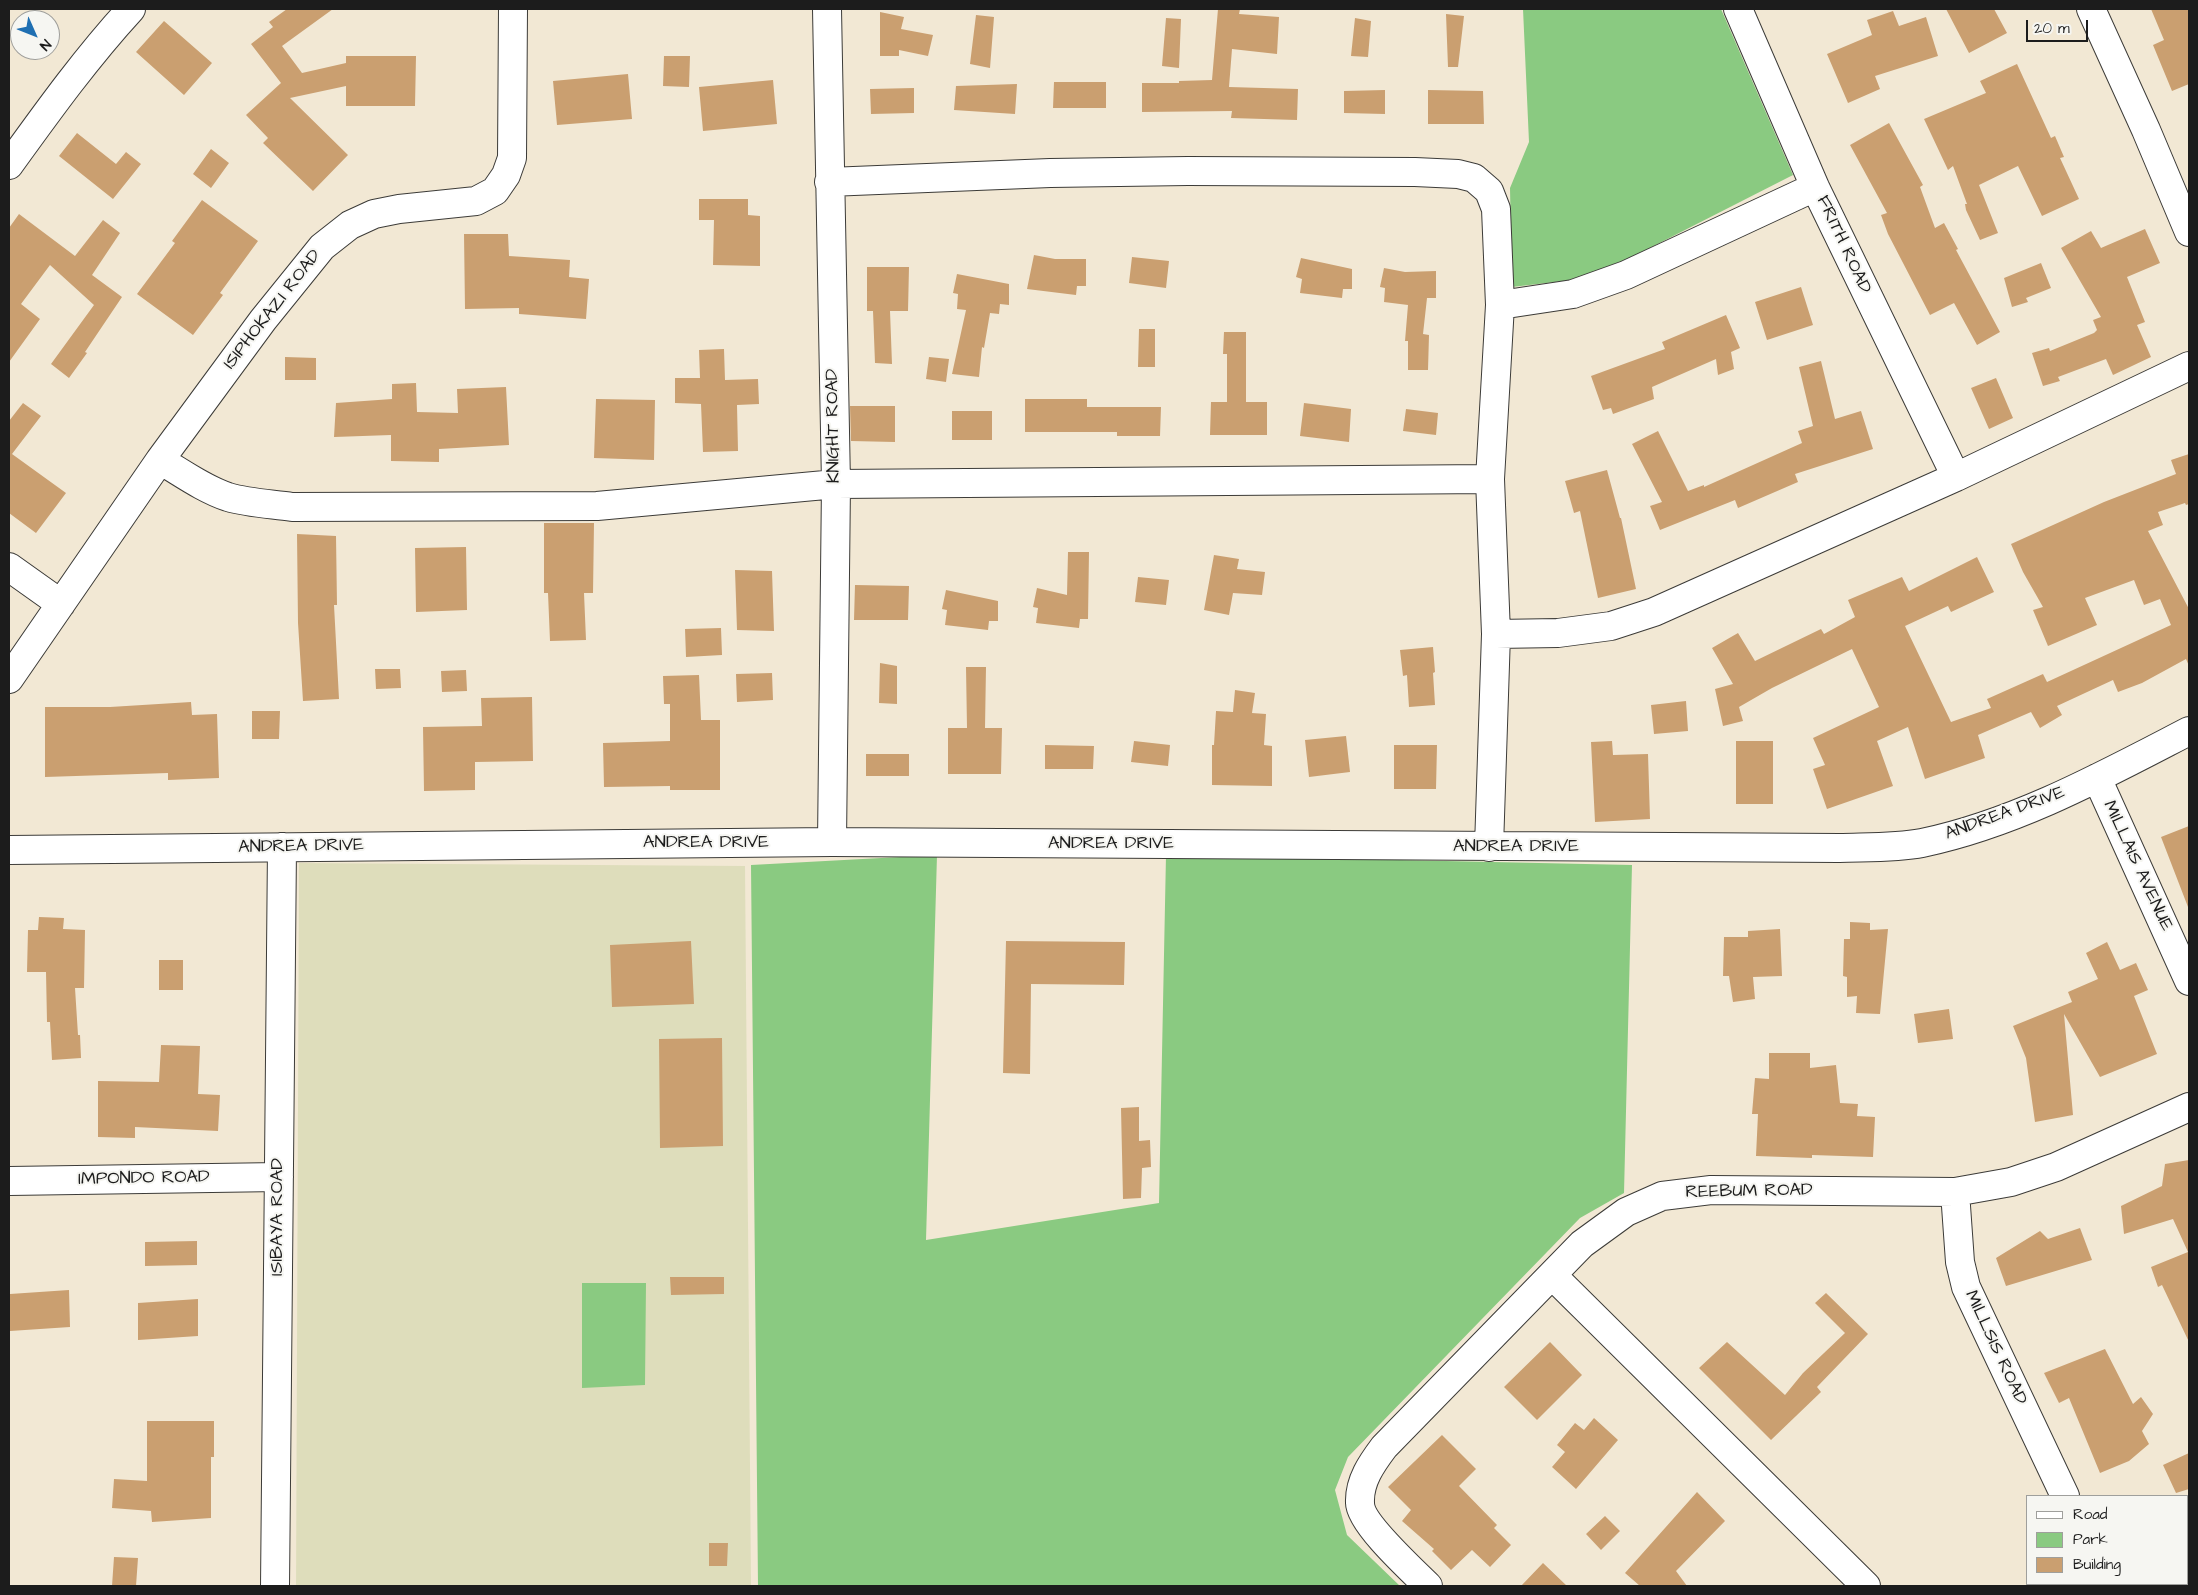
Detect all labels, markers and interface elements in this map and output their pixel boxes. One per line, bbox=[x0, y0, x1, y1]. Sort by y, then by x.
north arrow bbox=[10, 10, 60, 60]
scale bar bbox=[2028, 10, 2090, 42]
text: 20 m bbox=[2034, 18, 2070, 39]
text: N bbox=[35, 35, 55, 55]
street label: FRITH ROAD bbox=[1811, 193, 1875, 297]
street label: ISIPHOKAZI ROAD bbox=[220, 246, 326, 374]
street label: KNIGHT ROAD bbox=[822, 368, 846, 484]
street label: ANDREA DRIVE bbox=[1942, 782, 2068, 846]
street label: MILLAIS AVENUE bbox=[2097, 798, 2177, 934]
street label: ANDREA DRIVE bbox=[643, 832, 769, 854]
street label: ANDREA DRIVE bbox=[1048, 833, 1174, 855]
street label: ANDREA DRIVE bbox=[238, 835, 364, 859]
street label: ANDREA DRIVE bbox=[1453, 836, 1579, 858]
street label: ISIBAYA ROAD bbox=[267, 1158, 289, 1276]
street label: IMPONDO ROAD bbox=[78, 1167, 210, 1191]
street label: REEBUM ROAD bbox=[1685, 1180, 1813, 1204]
street label: MILLSIS ROAD bbox=[1959, 1287, 2031, 1409]
legend bbox=[2026, 1495, 2188, 1585]
text: Road bbox=[2073, 1504, 2107, 1525]
text: Park bbox=[2073, 1529, 2108, 1550]
text: Building bbox=[2073, 1554, 2121, 1575]

